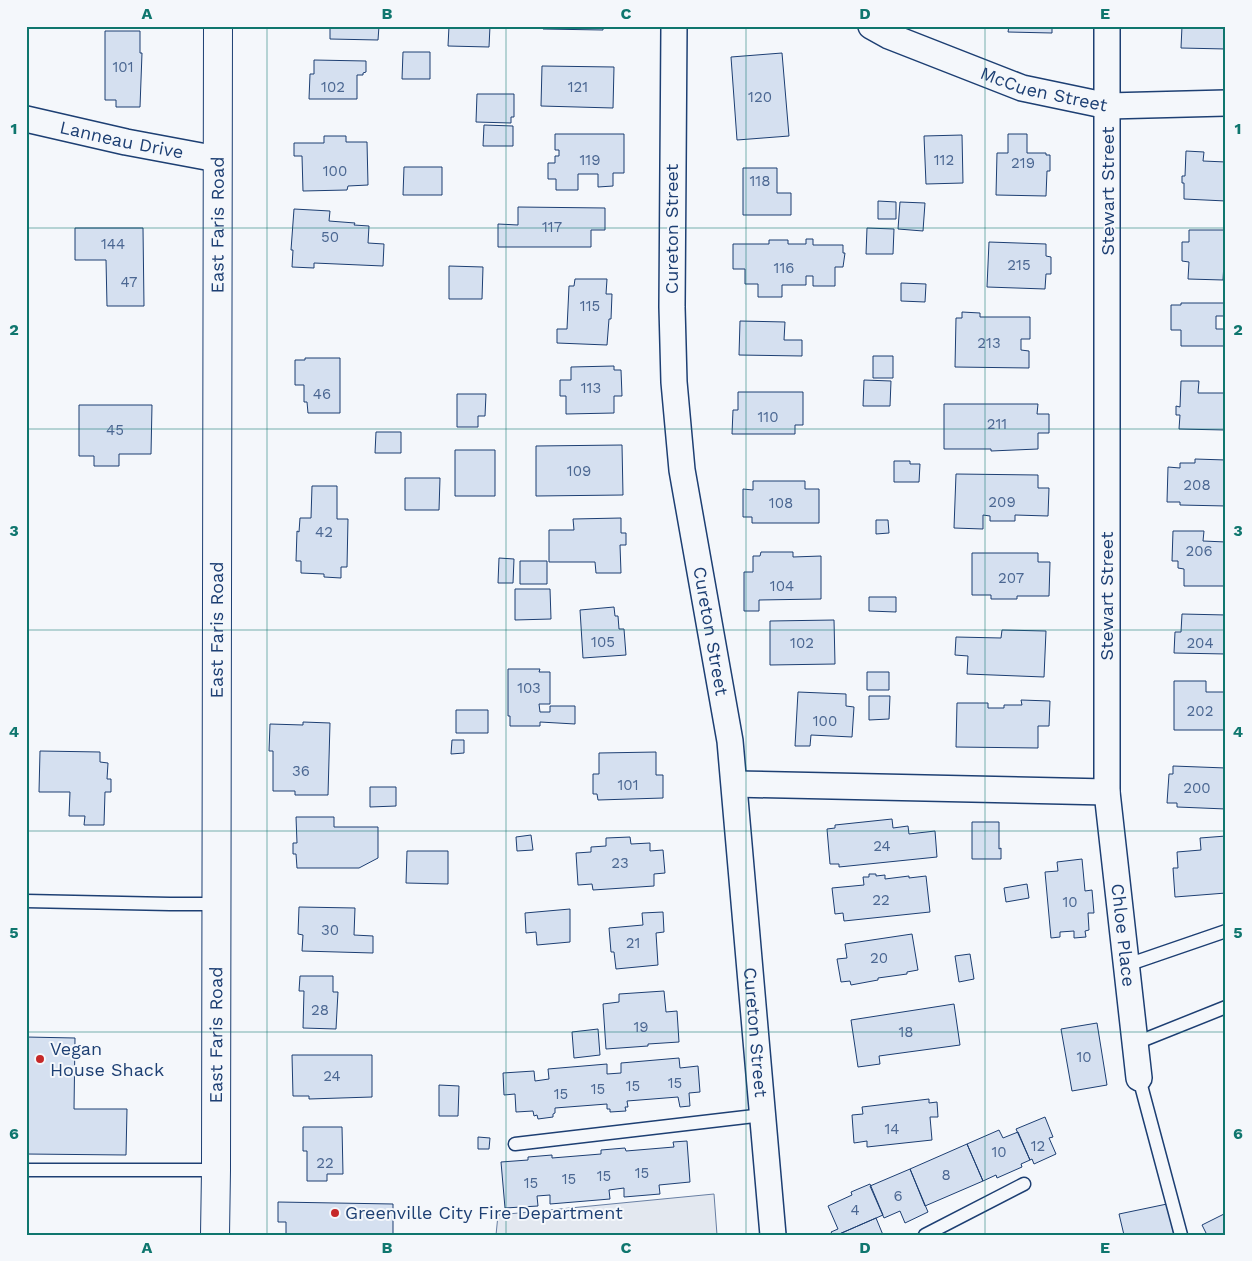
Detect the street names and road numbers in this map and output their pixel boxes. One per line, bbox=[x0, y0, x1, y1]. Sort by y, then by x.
street label: McCuen Street bbox=[978, 62, 1110, 116]
street label: Lanneau Drive bbox=[58, 116, 185, 163]
street label: Stewart Street bbox=[1097, 126, 1118, 255]
street label: East Faris Road bbox=[207, 157, 228, 293]
street label: Cureton Street bbox=[661, 163, 682, 294]
street label: Stewart Street bbox=[1096, 531, 1117, 660]
street label: East Faris Road bbox=[206, 562, 227, 698]
street label: Cureton Street bbox=[689, 565, 733, 698]
street label: Chloe Place bbox=[1107, 882, 1140, 988]
street label: Cureton Street bbox=[740, 966, 772, 1099]
street label: East Faris Road bbox=[205, 967, 226, 1103]

